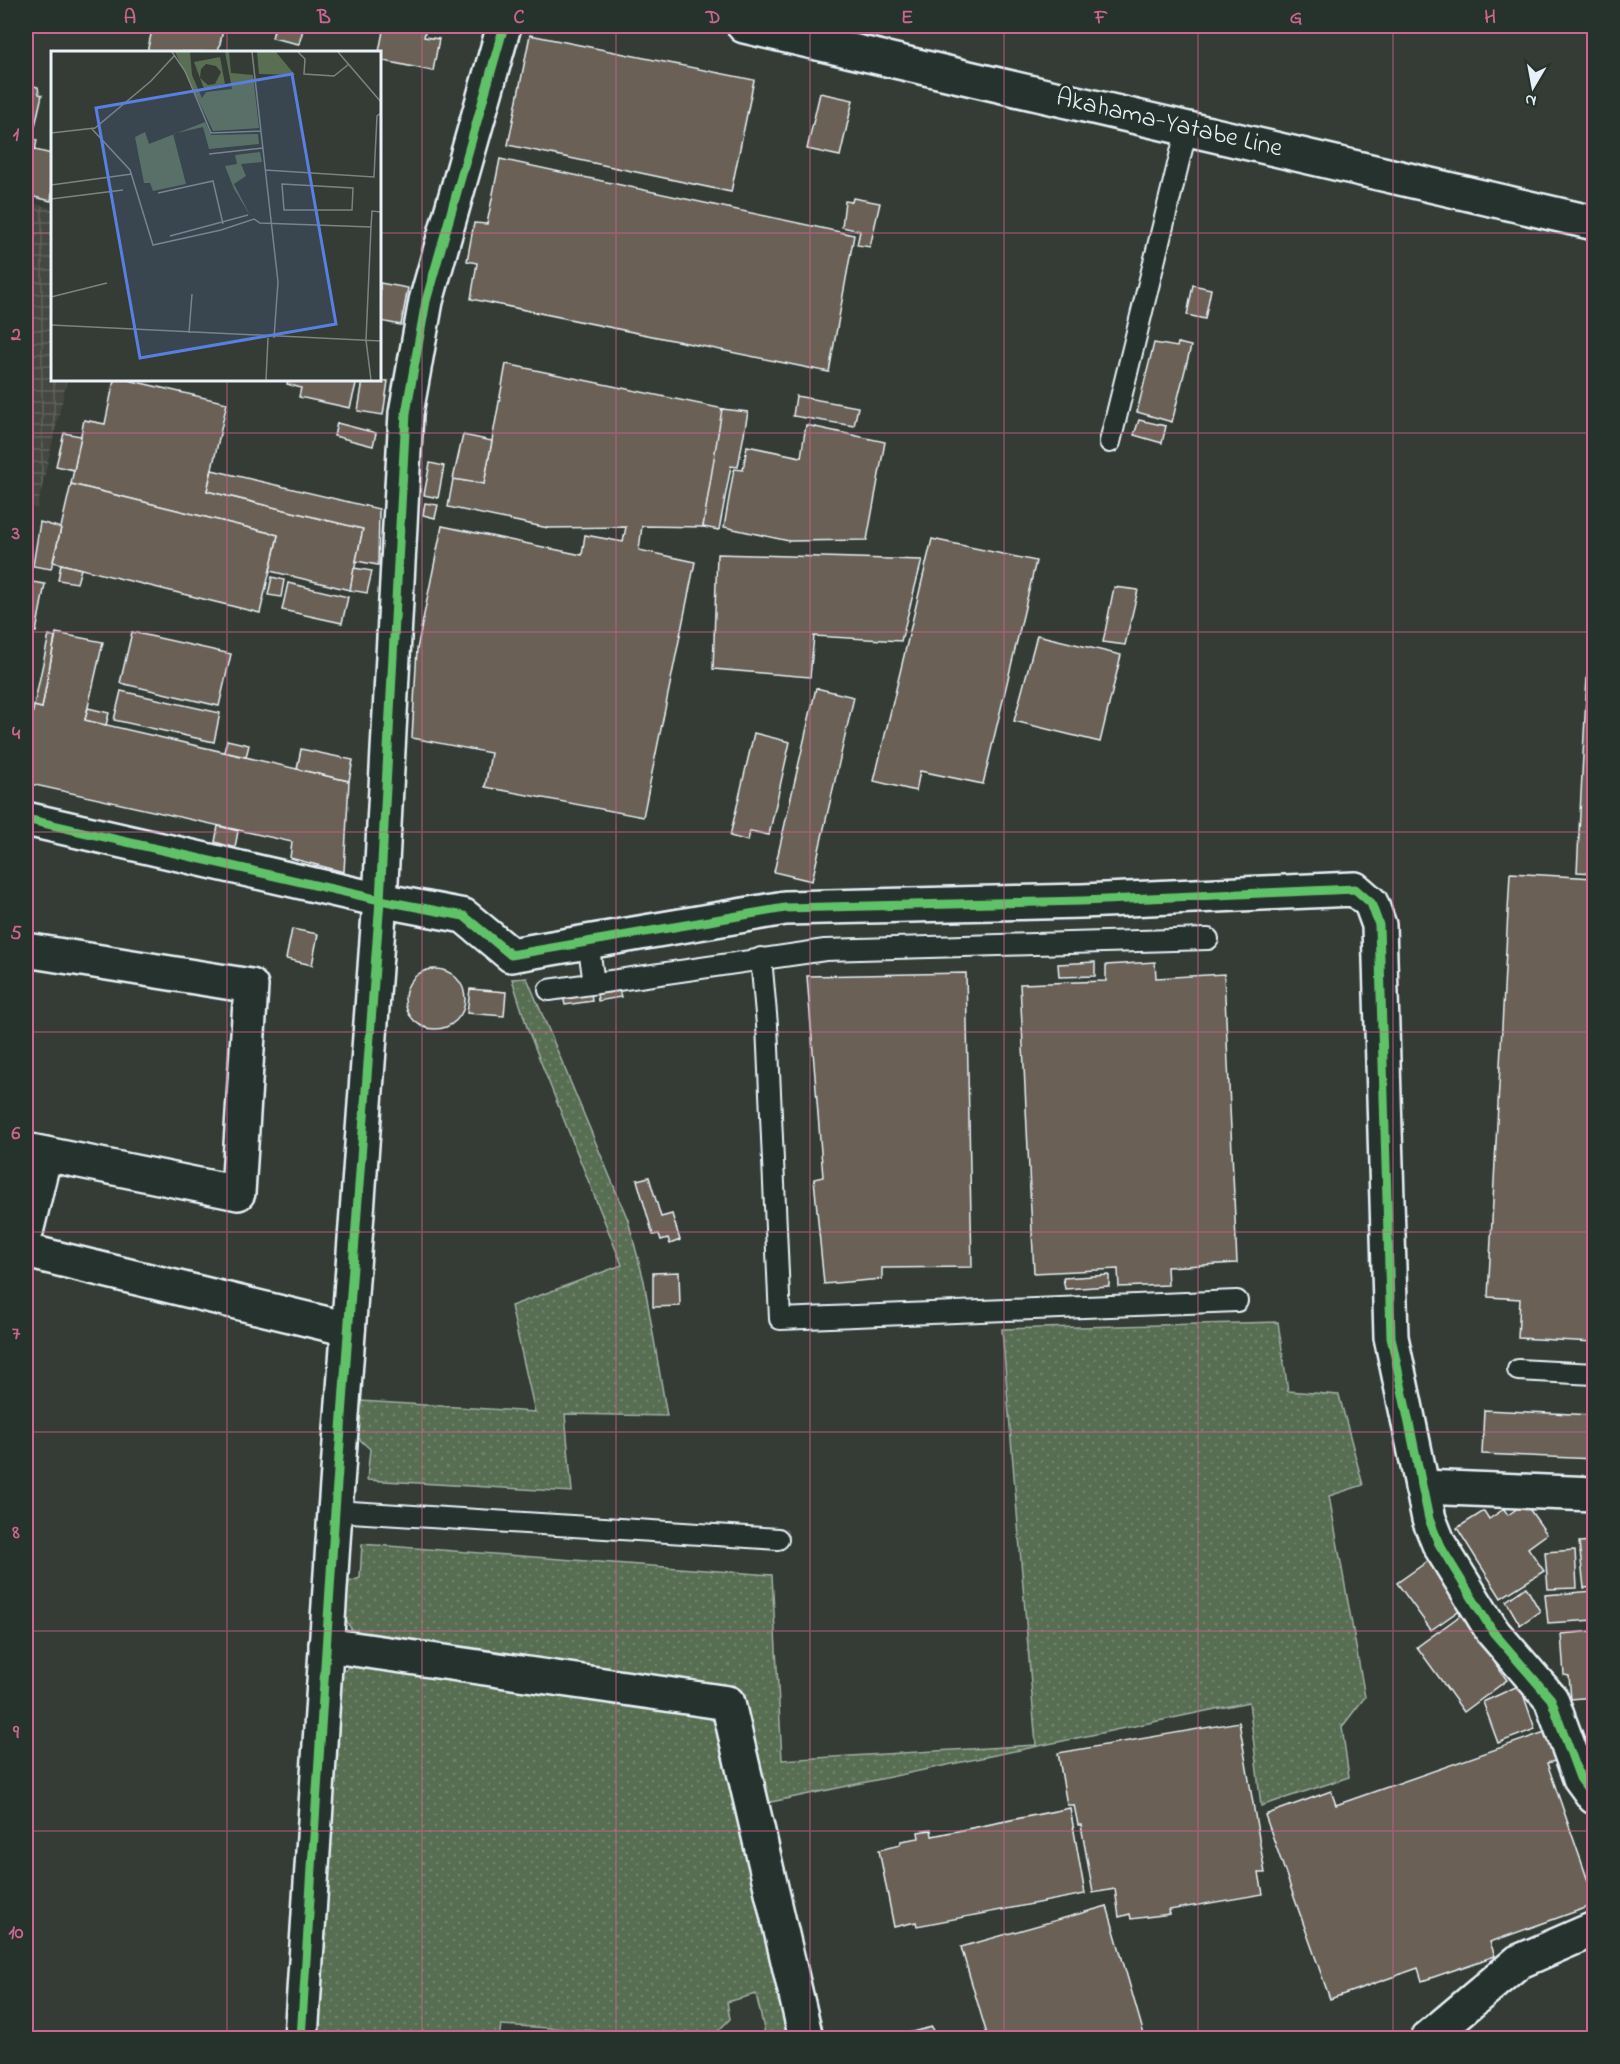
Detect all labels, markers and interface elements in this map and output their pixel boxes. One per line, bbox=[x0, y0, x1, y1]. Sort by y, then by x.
text: A bbox=[124, 4, 136, 33]
text: B bbox=[316, 4, 331, 33]
text: C bbox=[514, 4, 525, 33]
text: D bbox=[705, 4, 720, 33]
text: E bbox=[901, 4, 913, 33]
text: F bbox=[1094, 4, 1108, 33]
text: G bbox=[1290, 4, 1303, 33]
text: H bbox=[1484, 4, 1496, 33]
inset map bbox=[51, 51, 381, 381]
north arrow bbox=[1503, 57, 1563, 117]
street label: Akahama-Yatabe Line bbox=[1052, 79, 1286, 169]
text: N bbox=[1523, 87, 1538, 113]
text: 1 bbox=[13, 121, 20, 150]
text: 2 bbox=[10, 321, 21, 350]
text: 3 bbox=[11, 520, 20, 549]
text: 4 bbox=[12, 720, 21, 749]
text: 5 bbox=[10, 920, 22, 949]
text: 6 bbox=[12, 1120, 21, 1149]
text: 7 bbox=[12, 1320, 21, 1349]
text: 8 bbox=[11, 1519, 20, 1548]
text: 9 bbox=[12, 1719, 20, 1748]
text: 10 bbox=[9, 1919, 24, 1948]

